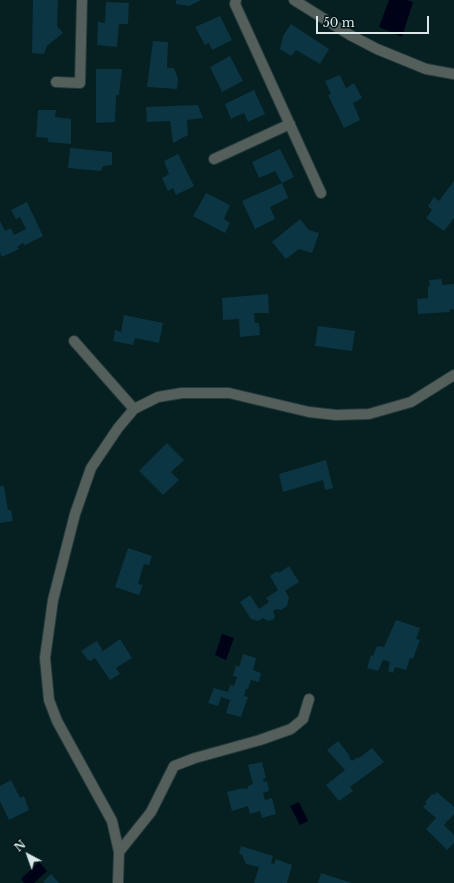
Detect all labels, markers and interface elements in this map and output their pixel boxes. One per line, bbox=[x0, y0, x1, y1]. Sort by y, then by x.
scale bar bbox=[318, 8, 431, 34]
text: 50 m bbox=[323, 15, 355, 30]
north arrow bbox=[8, 835, 48, 875]
text: N bbox=[12, 837, 29, 855]

